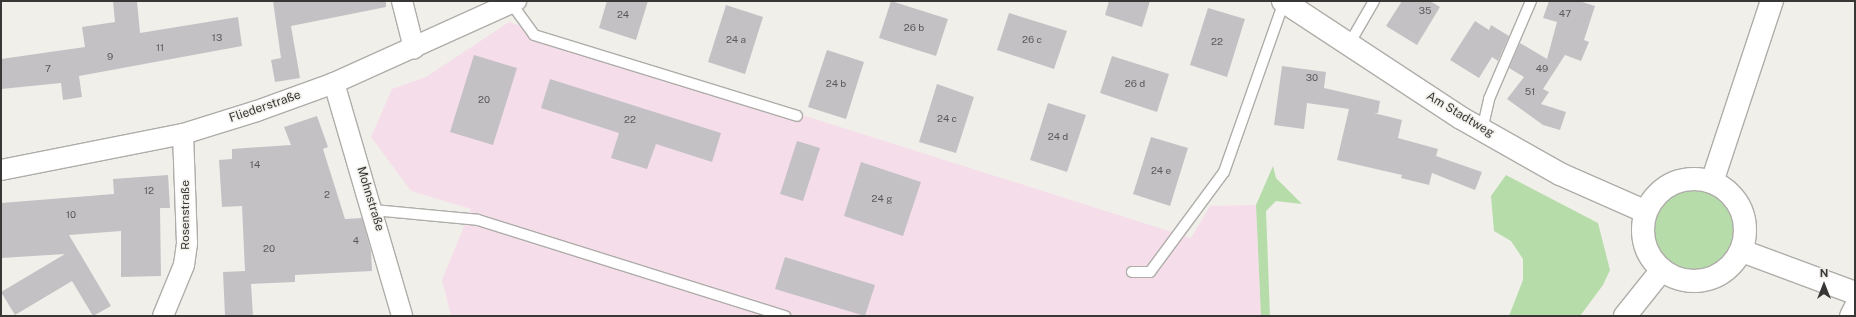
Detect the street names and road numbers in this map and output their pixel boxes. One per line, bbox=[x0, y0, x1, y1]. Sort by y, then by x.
street label: Fliederstraße bbox=[227, 88, 303, 126]
street label: Am Stadtweg bbox=[1424, 89, 1496, 141]
street label: Mohnstraße bbox=[353, 165, 387, 233]
street label: Rosenstraße bbox=[179, 180, 193, 250]

